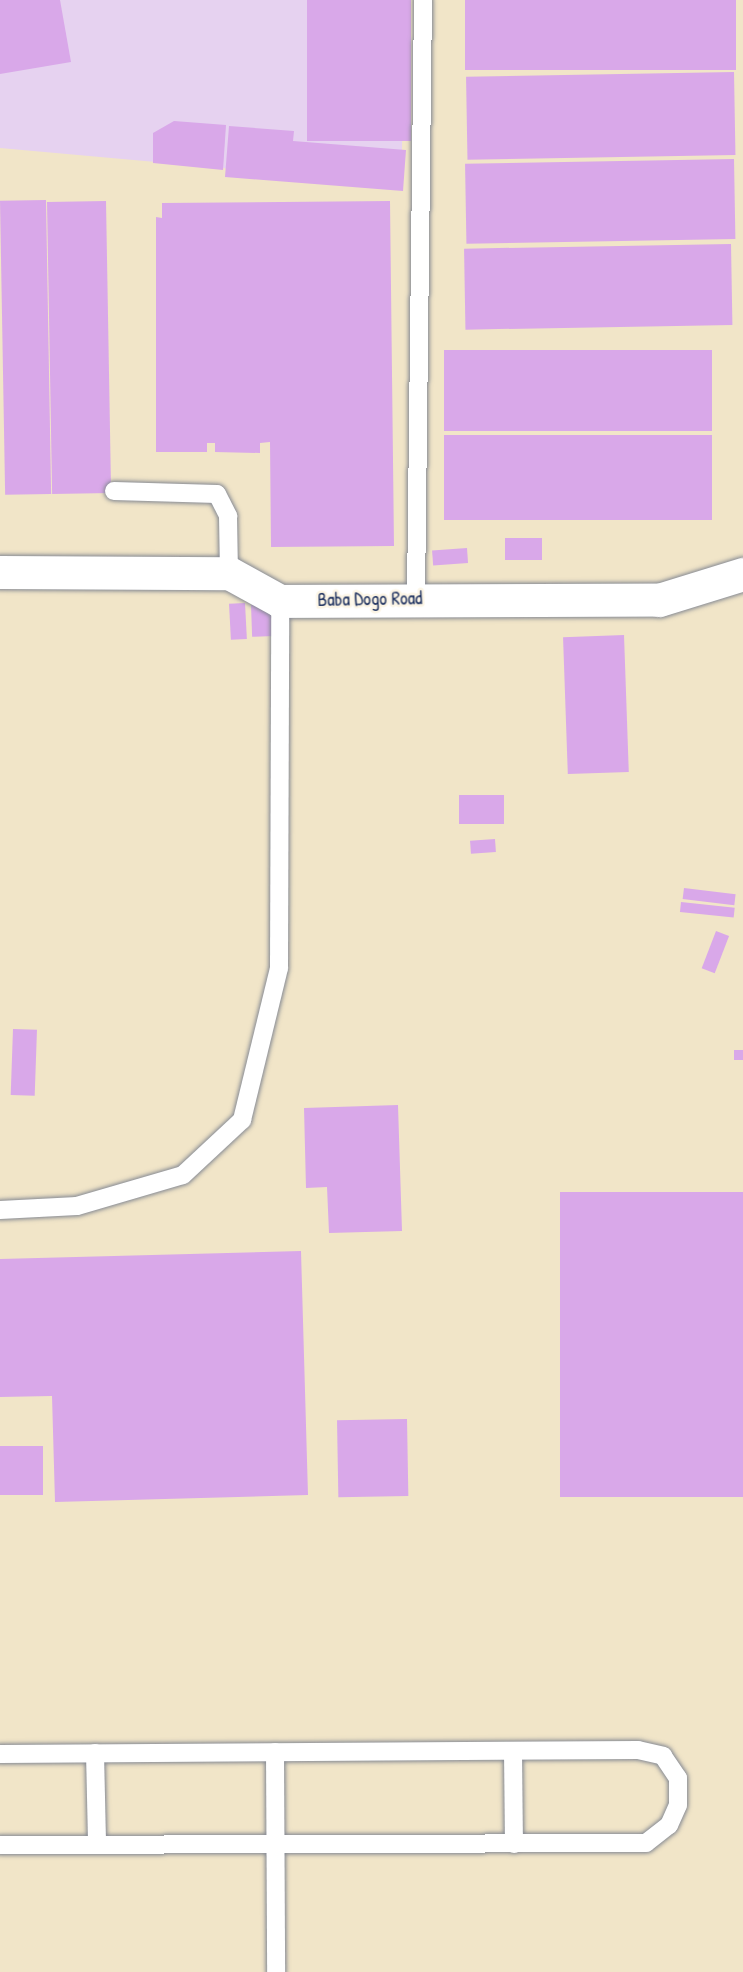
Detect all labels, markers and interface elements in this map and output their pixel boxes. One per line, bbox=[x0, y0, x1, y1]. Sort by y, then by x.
street label: Baba Dogo Road bbox=[317, 587, 423, 611]

